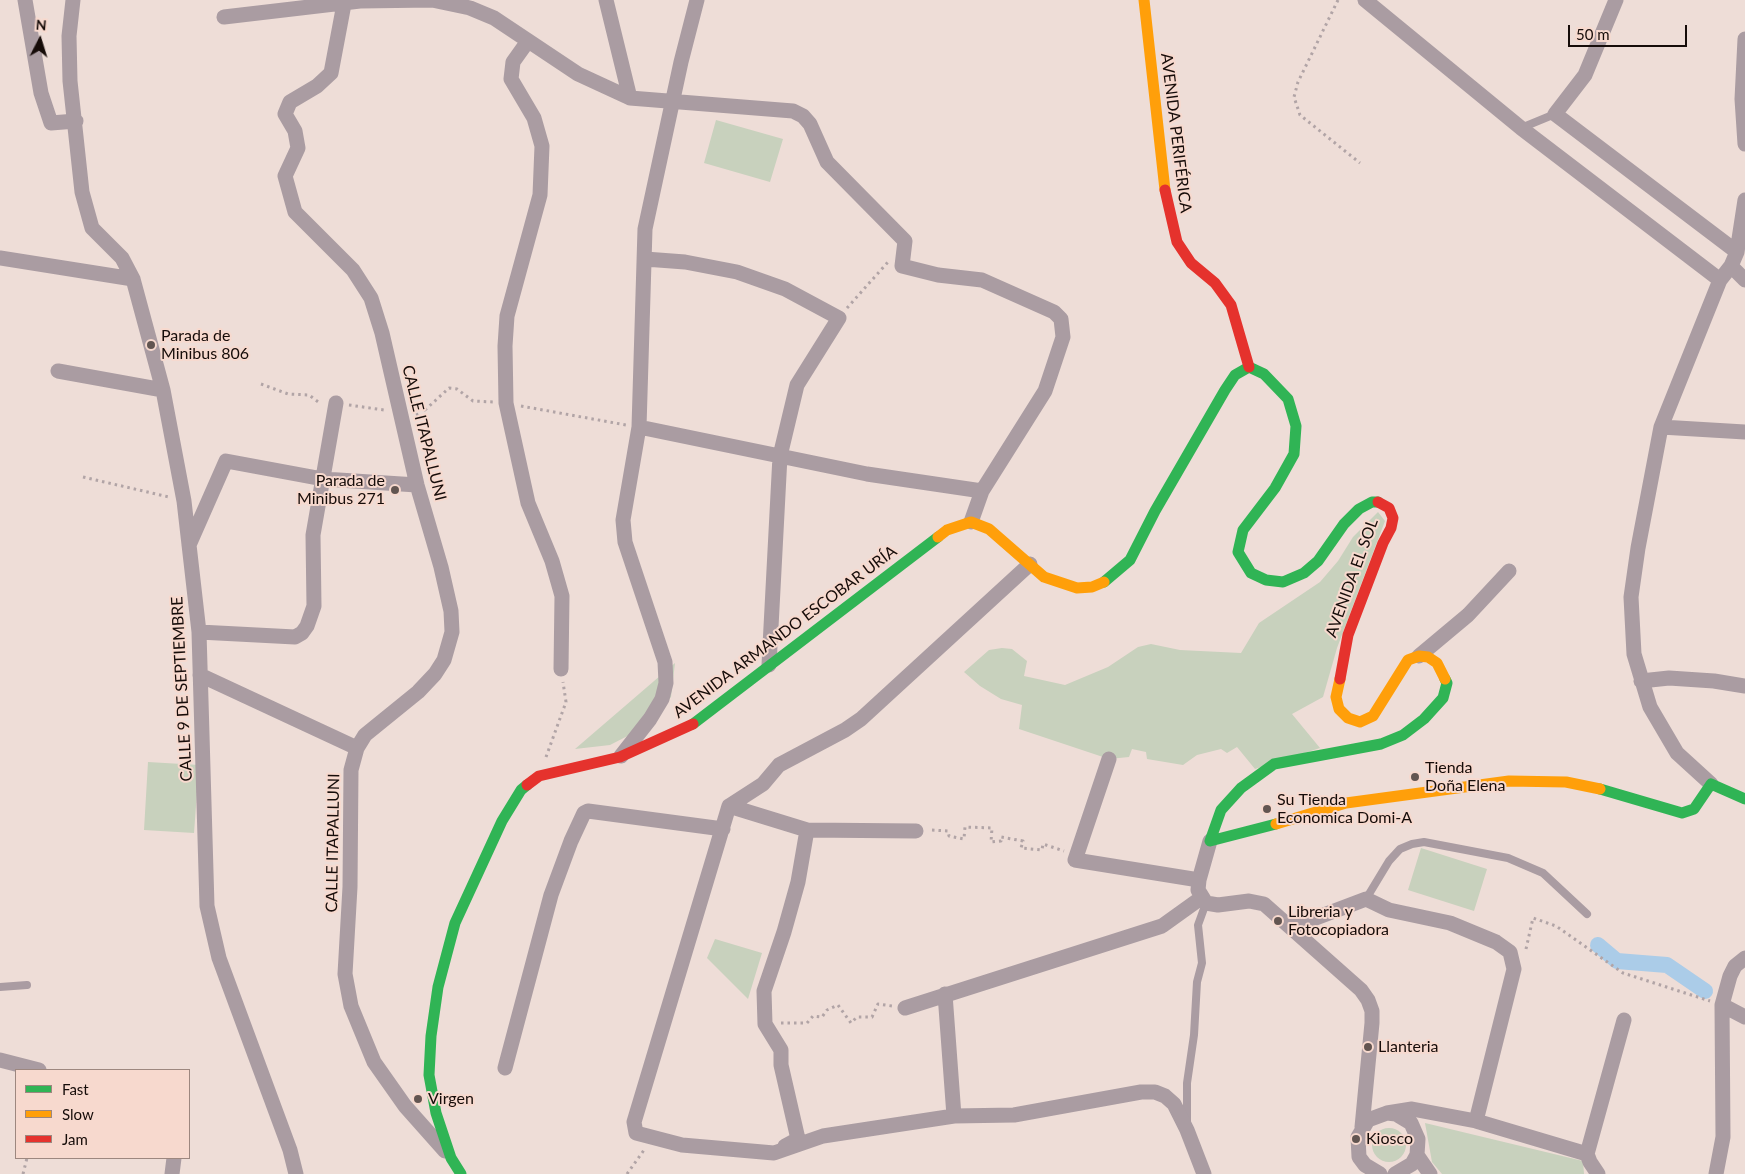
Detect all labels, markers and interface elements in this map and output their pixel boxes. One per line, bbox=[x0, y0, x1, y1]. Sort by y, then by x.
north arrow bbox=[15, 15, 65, 65]
scale bar bbox=[1570, 15, 1689, 47]
text: N bbox=[35, 16, 47, 33]
text: 50 m bbox=[1576, 25, 1610, 43]
street label: AVENIDA PERIFÉRICA bbox=[1157, 52, 1195, 214]
place label: Parada de Minibus 806 bbox=[161, 326, 249, 364]
marker: Parada de Minibus 806 bbox=[145, 339, 157, 351]
street label: CALLE ITAPALLUNI bbox=[398, 363, 450, 503]
place label: Parada de Minibus 271 bbox=[297, 471, 385, 509]
marker: Parada de Minibus 271 bbox=[389, 484, 401, 496]
street label: AVENIDA EL SOL bbox=[1322, 516, 1382, 640]
street label: AVENIDA ARMANDO ESCOBAR URÍA bbox=[669, 542, 901, 722]
street label: CALLE 9 DE SEPTIEMBRE bbox=[168, 596, 196, 782]
place label: Tienda Doña Elena bbox=[1425, 758, 1505, 796]
marker: Tienda Doña Elena bbox=[1409, 771, 1421, 783]
street label: CALLE ITAPALLUNI bbox=[322, 773, 344, 913]
place label: Su Tienda Economica Domi-A bbox=[1277, 790, 1412, 828]
marker: Su Tienda Economica Domi-A bbox=[1261, 803, 1273, 815]
place label: Libreria y Fotocopiadora bbox=[1288, 902, 1389, 940]
marker: Libreria y Fotocopiadora bbox=[1272, 915, 1284, 927]
place label: Llanteria bbox=[1378, 1037, 1439, 1057]
marker: Llanteria bbox=[1362, 1041, 1374, 1053]
legend bbox=[15, 1069, 190, 1159]
text: Fast bbox=[62, 1080, 89, 1098]
place label: Virgen bbox=[428, 1089, 474, 1109]
marker: Virgen bbox=[412, 1093, 424, 1105]
text: Slow bbox=[62, 1105, 94, 1123]
place label: Kiosco bbox=[1366, 1129, 1413, 1149]
text: Jam bbox=[62, 1130, 88, 1148]
marker: Kiosco bbox=[1350, 1133, 1362, 1145]

